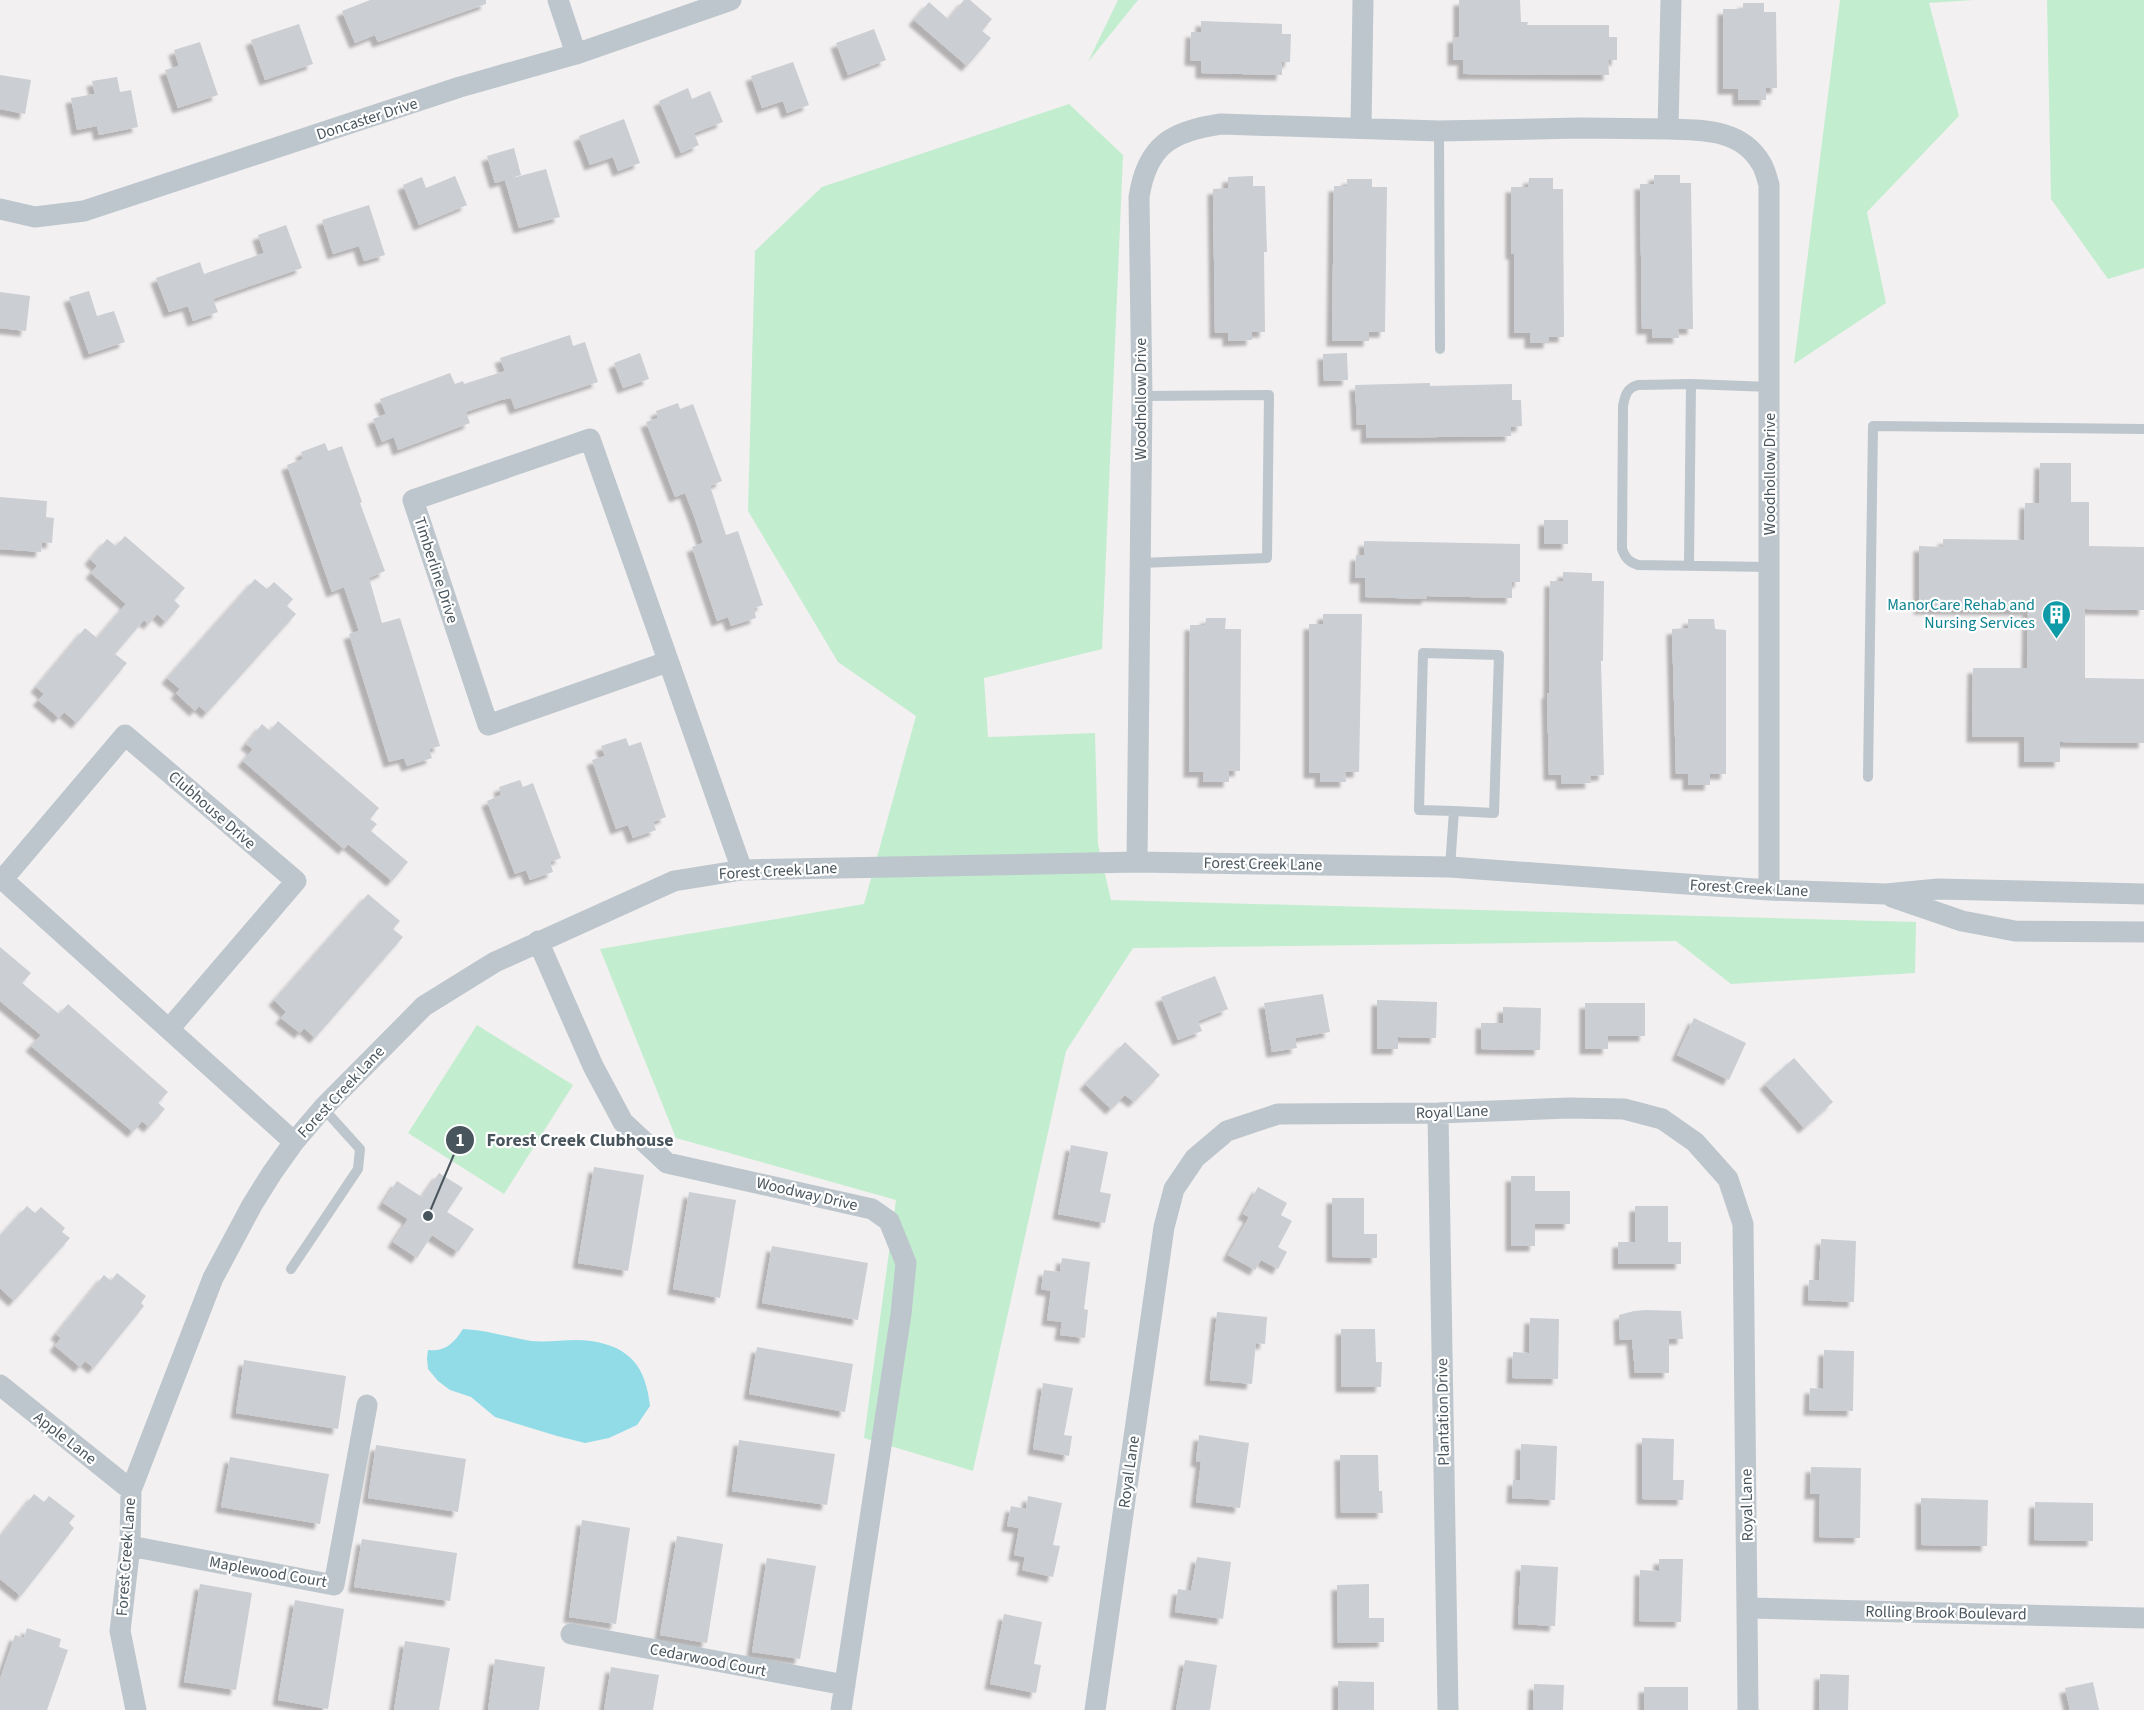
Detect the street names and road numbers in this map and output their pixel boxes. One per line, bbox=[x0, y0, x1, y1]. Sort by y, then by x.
street label: Doncaster Drive bbox=[313, 92, 421, 146]
street label: Woodhollow Drive bbox=[1130, 338, 1152, 460]
street label: Woodhollow Drive bbox=[1759, 413, 1781, 535]
street label: Timberline Drive bbox=[408, 514, 464, 626]
street label: Clubhouse Drive bbox=[164, 766, 261, 854]
street label: Forest Creek Lane bbox=[1203, 852, 1323, 876]
street label: Forest Creek Lane bbox=[718, 857, 838, 885]
street label: Forest Creek Lane bbox=[1689, 874, 1809, 902]
street label: Forest Creek Lane bbox=[292, 1041, 390, 1143]
street label: Royal Lane bbox=[1415, 1100, 1489, 1124]
street label: Woodway Drive bbox=[754, 1172, 860, 1216]
street label: Plantation Drive bbox=[1431, 1358, 1455, 1466]
street label: Apple Lane bbox=[29, 1406, 101, 1470]
street label: Royal Lane bbox=[1113, 1434, 1145, 1509]
street label: Royal Lane bbox=[1735, 1468, 1759, 1541]
street label: Forest Creek Lane bbox=[111, 1497, 141, 1617]
street label: Maplewood Court bbox=[207, 1551, 329, 1593]
street label: Rolling Brook Boulevard bbox=[1865, 1601, 2027, 1625]
street label: Cedarwood Court bbox=[648, 1638, 769, 1682]

